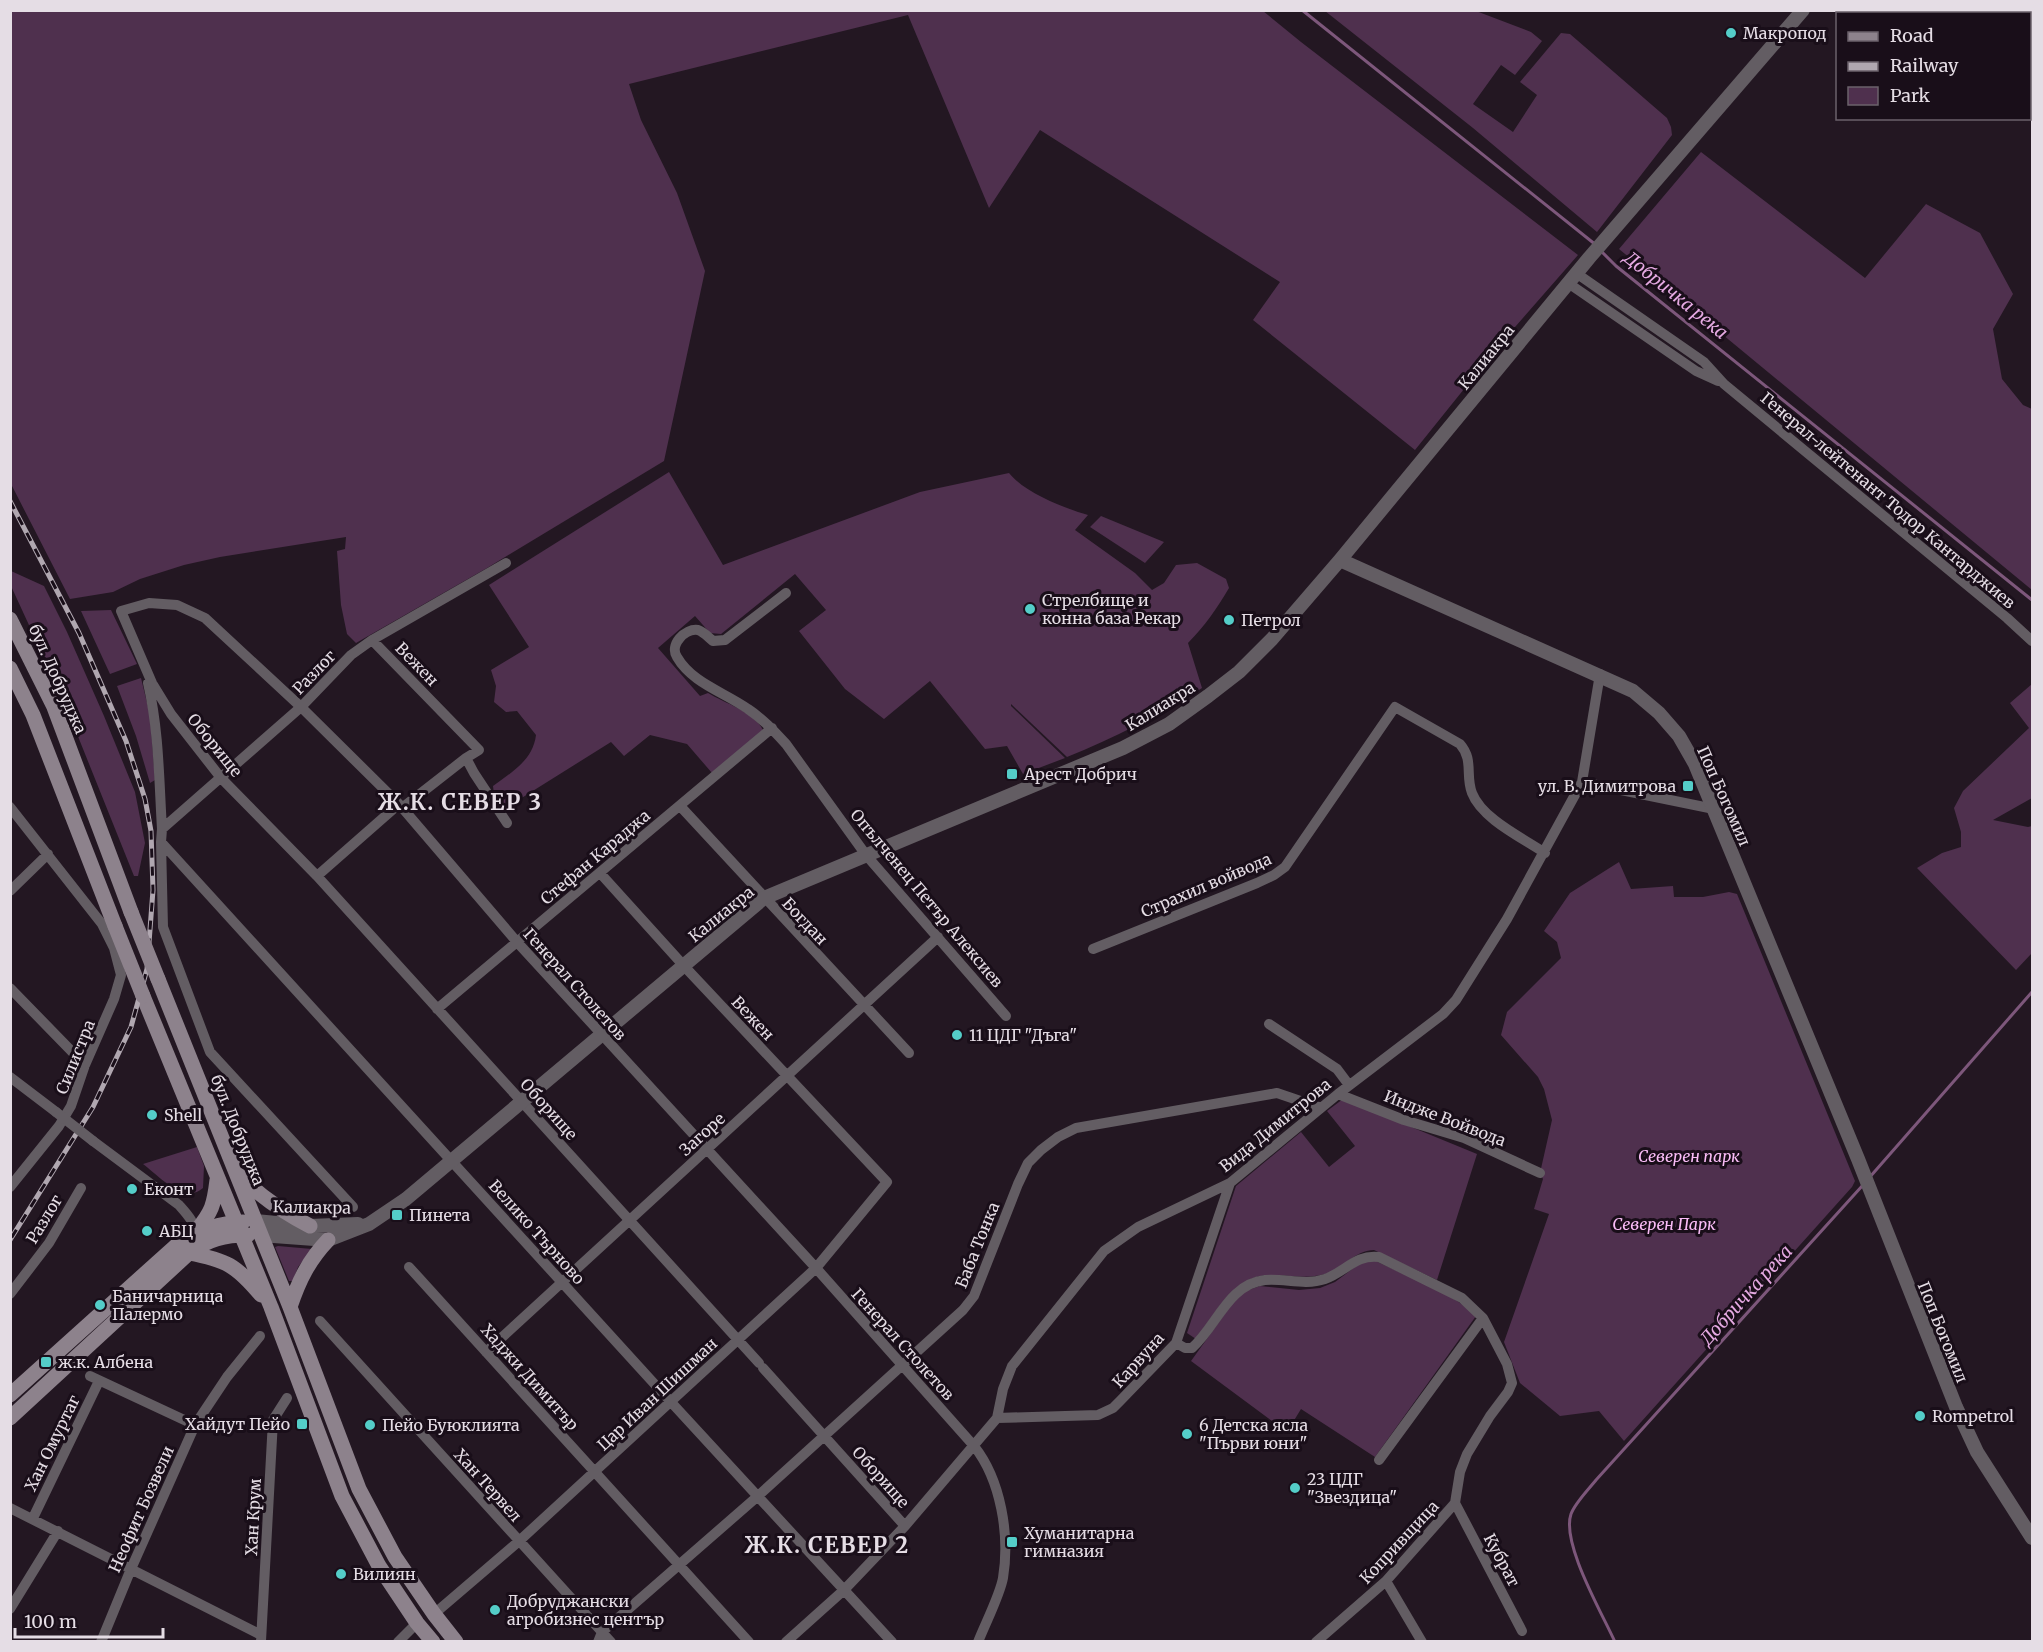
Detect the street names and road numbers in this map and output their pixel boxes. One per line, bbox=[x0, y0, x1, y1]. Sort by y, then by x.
street label: Калиакра bbox=[1454, 320, 1519, 394]
street label: Генерал-лейтенант Тодор Кантарджиев bbox=[1757, 387, 2019, 613]
street label: бул. Добруджа bbox=[25, 621, 91, 737]
street label: Вежен bbox=[391, 638, 443, 690]
street label: Разлог bbox=[288, 646, 340, 698]
street label: Калиакра bbox=[1122, 677, 1199, 735]
street label: Оборище bbox=[183, 709, 247, 781]
street label: Поп Богомил bbox=[1693, 743, 1755, 849]
street label: Стефан Караджа bbox=[536, 805, 654, 909]
street label: Опълченец Петър Алексиев bbox=[846, 805, 1008, 991]
street label: Страхил войвода bbox=[1138, 848, 1275, 921]
street label: Калиакра bbox=[684, 881, 758, 946]
street label: Богдан bbox=[778, 893, 832, 949]
street label: Генерал Столетов bbox=[519, 924, 631, 1044]
street label: Вежен bbox=[728, 992, 778, 1044]
street label: Силистра bbox=[51, 1017, 99, 1097]
street label: бул. Добруджа bbox=[207, 1072, 269, 1189]
street label: Оборище bbox=[516, 1074, 582, 1144]
street label: Вида Димитрова bbox=[1215, 1074, 1335, 1176]
street label: Индже Войвода bbox=[1381, 1086, 1509, 1151]
street label: Загоре bbox=[675, 1108, 729, 1160]
street label: Велико Търново bbox=[485, 1176, 589, 1288]
street label: Разлог bbox=[22, 1191, 66, 1247]
street label: Калиакра bbox=[273, 1196, 352, 1218]
street label: Баба Тонка bbox=[951, 1199, 1003, 1291]
street label: Поп Богомил bbox=[1914, 1279, 1972, 1386]
street label: Генерал Столетов bbox=[847, 1284, 959, 1404]
street label: Хаджи Димитър bbox=[477, 1320, 583, 1434]
street label: Карвуна bbox=[1108, 1328, 1168, 1392]
street label: Цар Иван Шишман bbox=[593, 1333, 721, 1455]
street label: Хан Омуртаг bbox=[20, 1392, 84, 1494]
street label: Оборище bbox=[848, 1442, 914, 1512]
street label: Неофит Бозвели bbox=[104, 1443, 178, 1575]
street label: Хан Тервел bbox=[450, 1444, 526, 1526]
street label: Хан Крум bbox=[241, 1478, 265, 1556]
street label: Копривщица bbox=[1355, 1496, 1443, 1588]
street label: Кубрат bbox=[1480, 1530, 1524, 1590]

